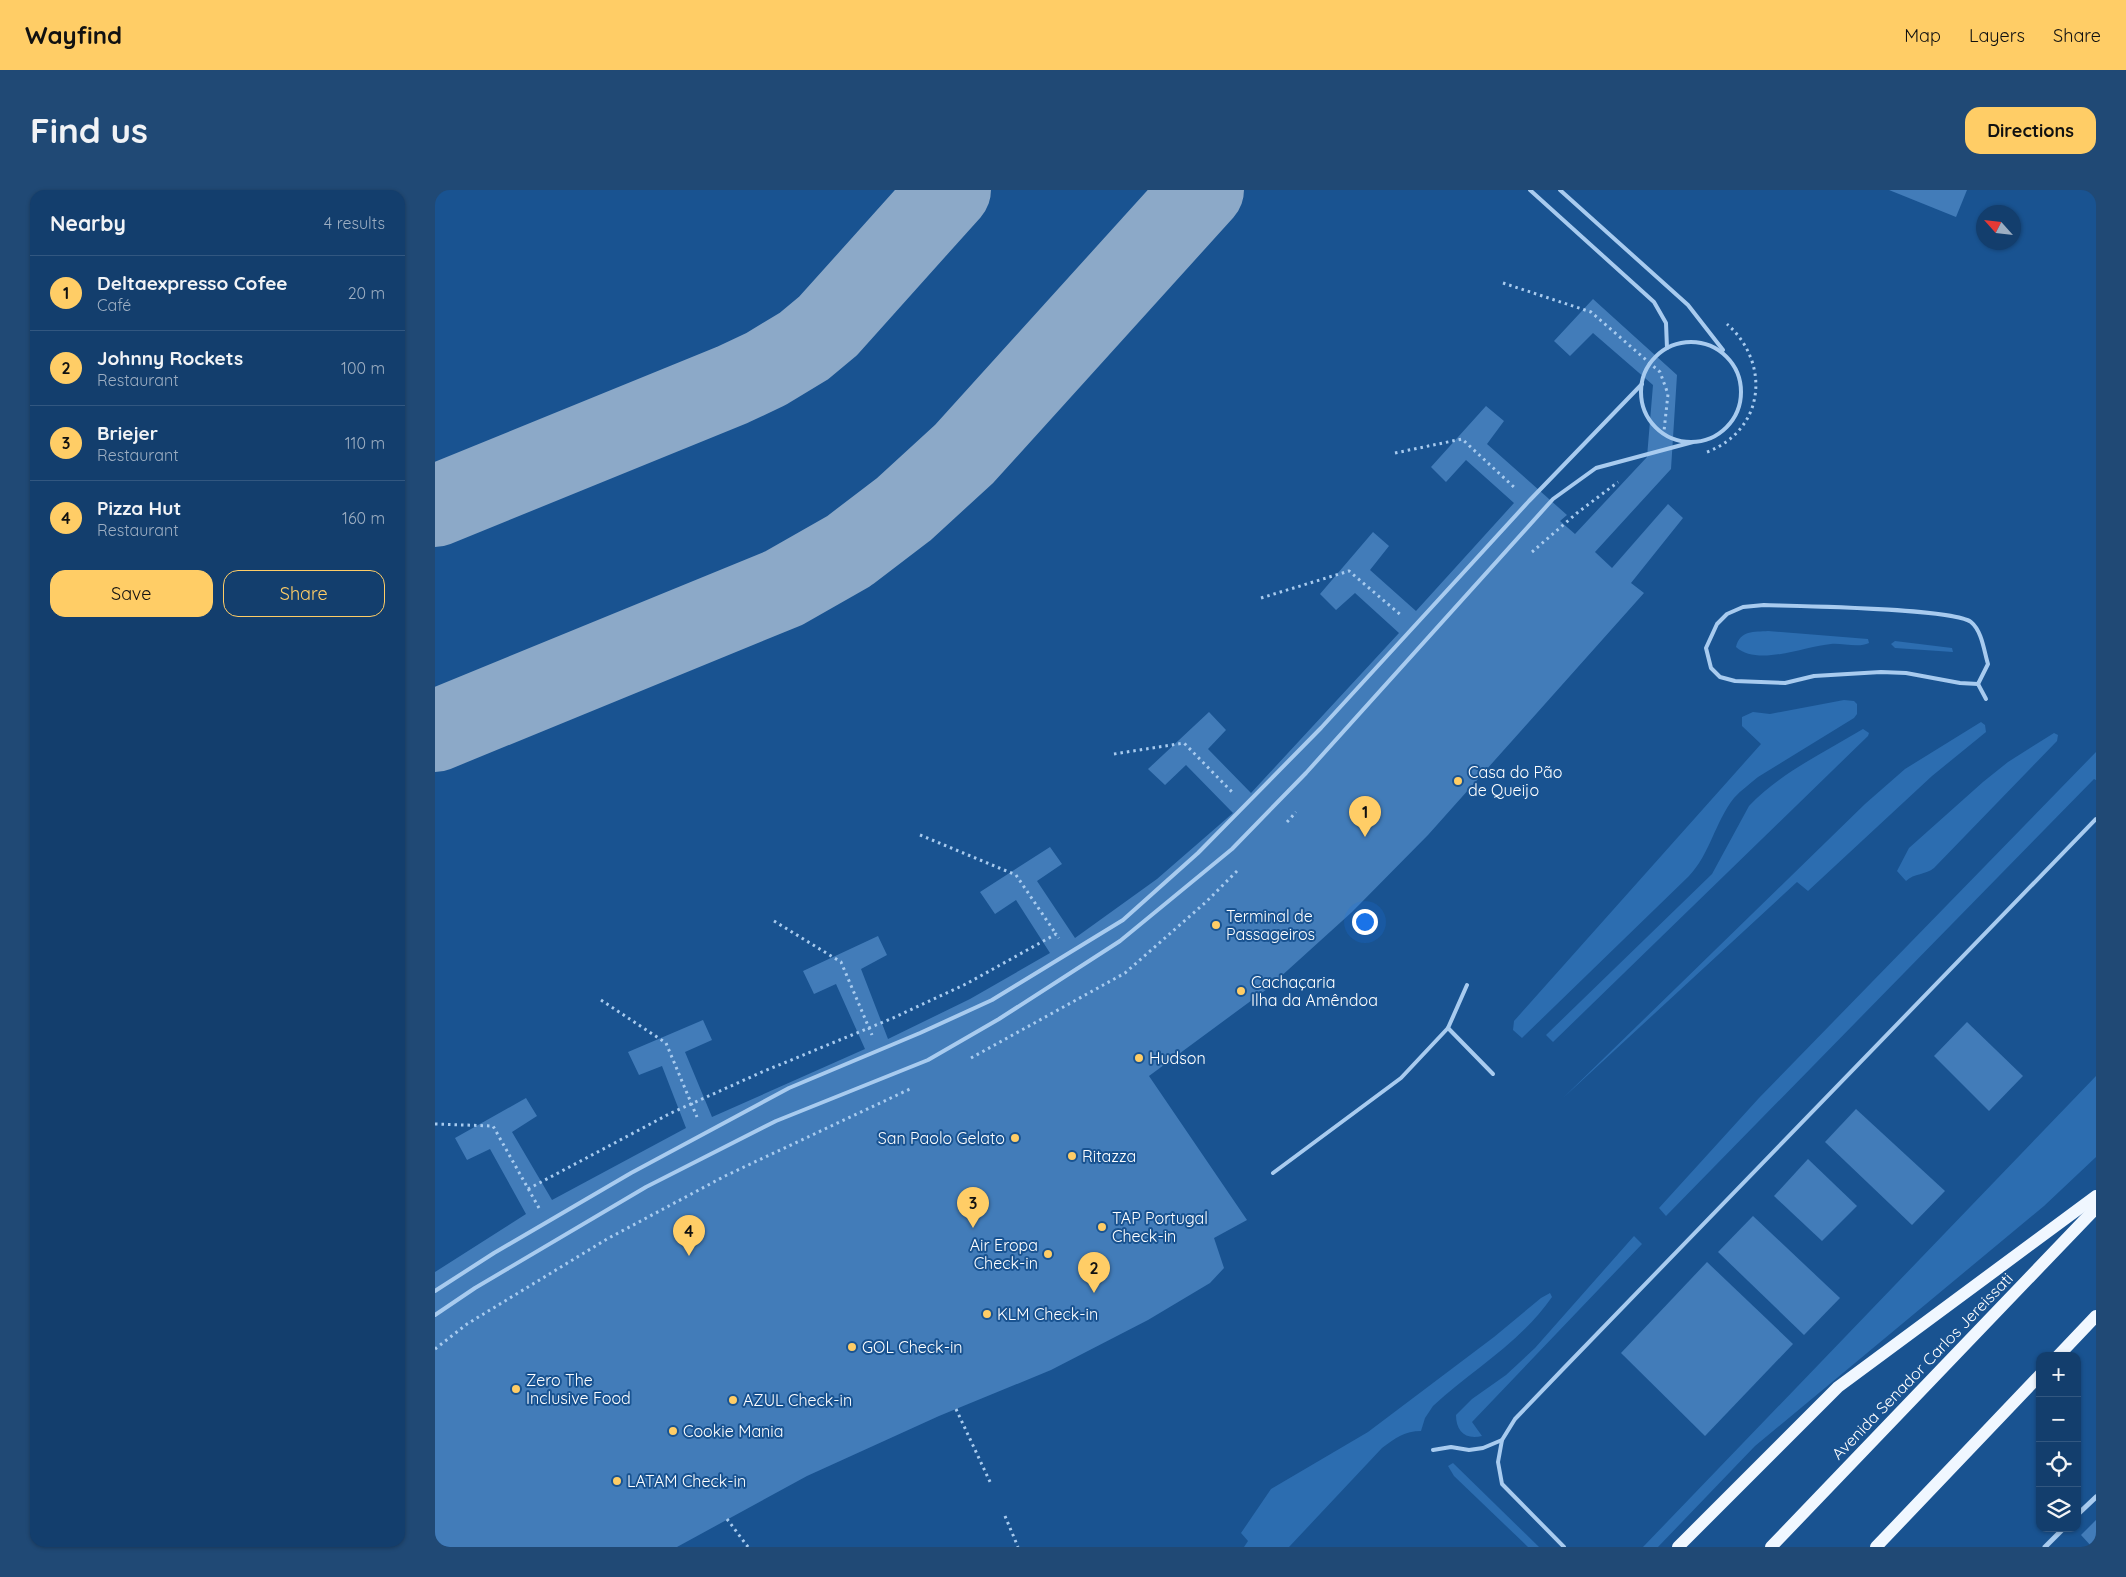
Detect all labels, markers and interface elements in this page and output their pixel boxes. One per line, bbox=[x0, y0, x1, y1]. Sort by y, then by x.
text: Wayfind bbox=[25, 20, 122, 50]
text: Map bbox=[1904, 24, 1941, 47]
text: Layers bbox=[1969, 24, 2025, 47]
text: Share bbox=[2053, 24, 2101, 47]
button: Directions bbox=[1965, 107, 2096, 154]
text: Find us bbox=[30, 108, 148, 152]
north arrow bbox=[1976, 205, 2021, 250]
text: Nearby bbox=[50, 210, 126, 236]
text: 4 results bbox=[324, 213, 385, 233]
text: Deltaexpresso Cofee bbox=[97, 271, 288, 295]
text: 1 bbox=[63, 283, 69, 303]
text: 20 m bbox=[348, 283, 385, 303]
text: Café bbox=[97, 295, 131, 315]
text: Johnny Rockets bbox=[97, 346, 243, 370]
text: 2 bbox=[61, 358, 71, 378]
text: 100 m bbox=[341, 358, 385, 378]
text: Restaurant bbox=[97, 370, 179, 390]
text: Briejer bbox=[97, 421, 158, 445]
text: 3 bbox=[62, 433, 70, 453]
text: 110 m bbox=[345, 433, 385, 453]
text: Restaurant bbox=[97, 445, 179, 465]
text: Pizza Hut bbox=[97, 496, 181, 520]
text: 4 bbox=[61, 508, 71, 528]
text: 160 m bbox=[342, 508, 385, 528]
text: Restaurant bbox=[97, 520, 179, 540]
button: Save bbox=[50, 570, 213, 617]
button: Share bbox=[223, 570, 385, 617]
place label: Casa do Pão de Queijo bbox=[1468, 762, 1562, 800]
marker: Casa do Pão de Queijo bbox=[1452, 775, 1464, 787]
pin: 1 bbox=[1349, 796, 1381, 837]
place label: Terminal de Passageiros bbox=[1226, 906, 1315, 944]
your location bbox=[1352, 909, 1378, 935]
marker: Terminal de Passageiros bbox=[1210, 919, 1222, 931]
place label: Cachaçaria Ilha da Amêndoa bbox=[1251, 972, 1378, 1010]
marker: Cachaçaria Ilha da Amêndoa bbox=[1235, 985, 1247, 997]
place label: Hudson bbox=[1149, 1048, 1206, 1068]
marker: Hudson bbox=[1133, 1052, 1145, 1064]
place label: San Paolo Gelato bbox=[878, 1128, 1005, 1148]
marker: San Paolo Gelato bbox=[1009, 1132, 1021, 1144]
place label: Ritazza bbox=[1082, 1146, 1136, 1166]
marker: Ritazza bbox=[1066, 1150, 1078, 1162]
pin: 3 bbox=[957, 1187, 989, 1228]
place label: TAP Portugal Check-in bbox=[1112, 1208, 1208, 1246]
pin: 4 bbox=[673, 1215, 705, 1256]
marker: TAP Portugal Check-in bbox=[1096, 1221, 1108, 1233]
place label: Air Eropa Check-in bbox=[970, 1235, 1038, 1273]
marker: Air Eropa Check-in bbox=[1042, 1248, 1054, 1260]
pin: 2 bbox=[1078, 1252, 1110, 1293]
street label: Avenida Senador Carlos Jereissati bbox=[1827, 1268, 2017, 1464]
place label: KLM Check-in bbox=[997, 1304, 1098, 1324]
marker: KLM Check-in bbox=[981, 1308, 993, 1320]
place label: GOL Check-in bbox=[862, 1337, 963, 1357]
marker: GOL Check-in bbox=[846, 1341, 858, 1353]
map controls bbox=[2036, 1352, 2081, 1532]
button: + bbox=[2036, 1352, 2081, 1397]
place label: Zero The Inclusive Food bbox=[526, 1370, 631, 1408]
marker: Zero The Inclusive Food bbox=[510, 1383, 522, 1395]
place label: AZUL Check-in bbox=[743, 1390, 852, 1410]
marker: AZUL Check-in bbox=[727, 1394, 739, 1406]
button: − bbox=[2036, 1397, 2081, 1442]
place label: Cookie Mania bbox=[683, 1421, 783, 1441]
marker: Cookie Mania bbox=[667, 1425, 679, 1437]
button: locate bbox=[2036, 1442, 2081, 1487]
place label: LATAM Check-in bbox=[627, 1471, 746, 1491]
marker: LATAM Check-in bbox=[611, 1475, 623, 1487]
button: layers bbox=[2036, 1487, 2081, 1532]

